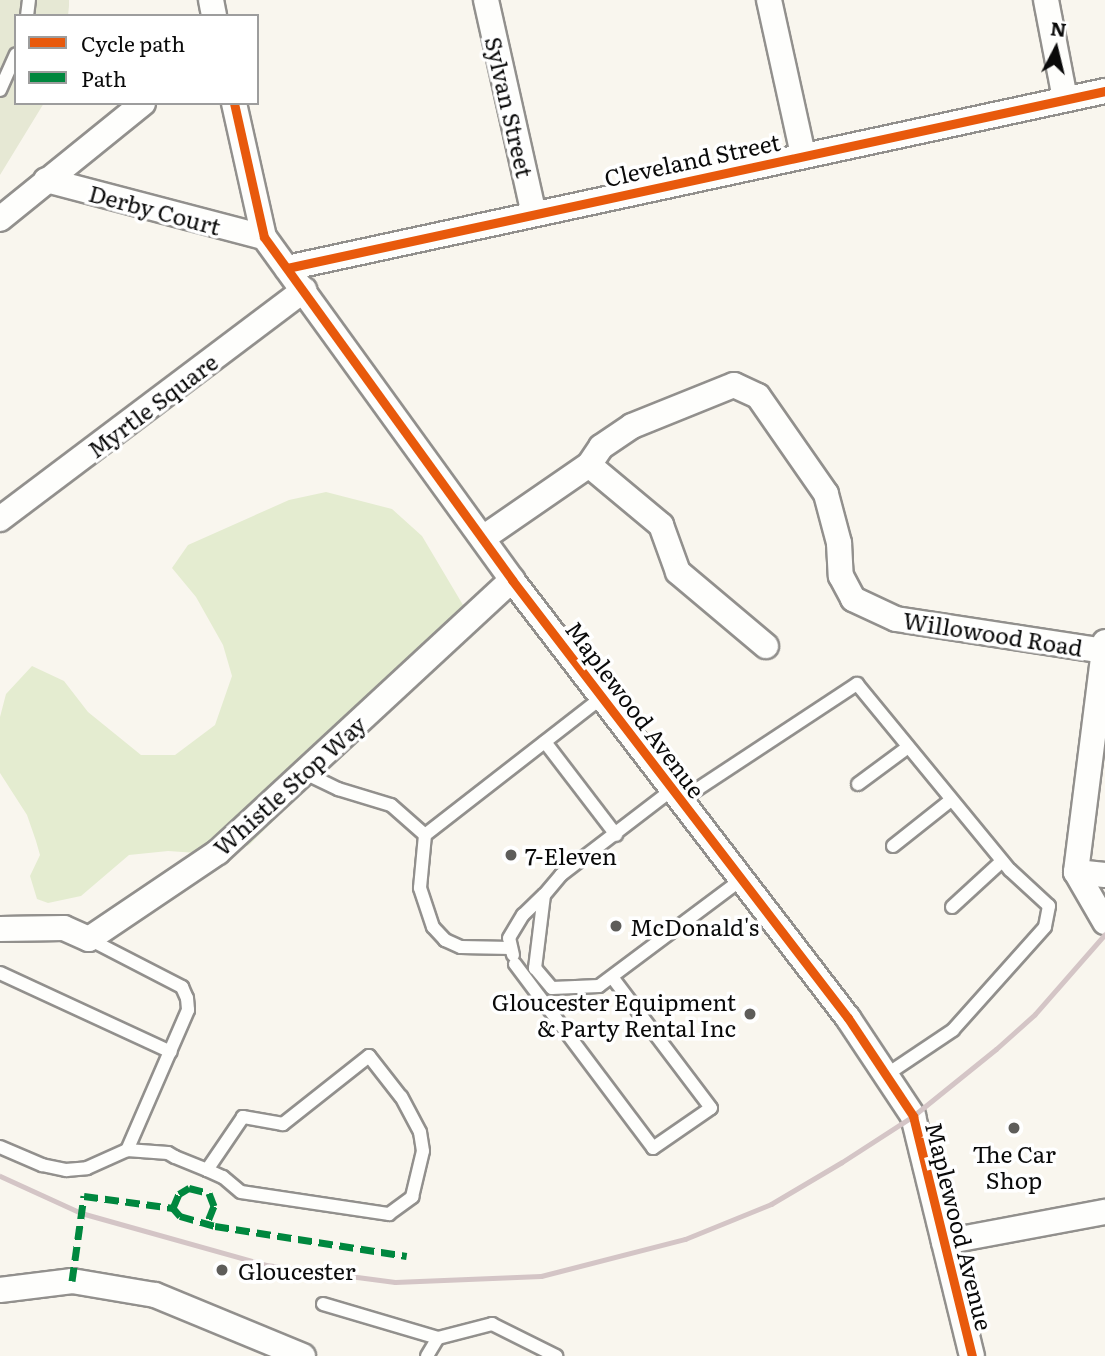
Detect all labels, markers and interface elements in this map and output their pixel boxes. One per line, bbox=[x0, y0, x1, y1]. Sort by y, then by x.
text: N bbox=[1049, 13, 1068, 43]
legend bbox=[14, 14, 259, 105]
north arrow bbox=[1021, 14, 1091, 84]
text: Cycle path bbox=[81, 27, 185, 58]
street label: Sylvan Street bbox=[480, 34, 540, 180]
text: Path bbox=[81, 62, 127, 93]
street label: Cleveland Street bbox=[602, 127, 782, 191]
street label: Derby Court bbox=[86, 178, 224, 240]
street label: Myrtle Square bbox=[82, 347, 222, 463]
street label: Willowood Road bbox=[901, 605, 1085, 661]
street label: Maplewood Avenue bbox=[561, 615, 711, 803]
street label: Whistle Stop Way bbox=[207, 709, 371, 861]
place label: 7-Eleven bbox=[525, 841, 617, 869]
marker: 7-Eleven bbox=[503, 847, 519, 863]
place label: McDonald's bbox=[630, 912, 759, 940]
marker: McDonald's bbox=[608, 918, 624, 934]
place label: Gloucester Equipment & Party Rental Inc bbox=[492, 987, 736, 1041]
marker: Gloucester Equipment & Party Rental Inc bbox=[742, 1006, 758, 1022]
street label: Maplewood Avenue bbox=[921, 1119, 999, 1333]
marker: The Car Shop bbox=[1006, 1120, 1022, 1136]
place label: The Car Shop bbox=[972, 1139, 1056, 1193]
place label: Gloucester bbox=[238, 1256, 356, 1284]
marker: Gloucester bbox=[212, 1260, 232, 1280]

